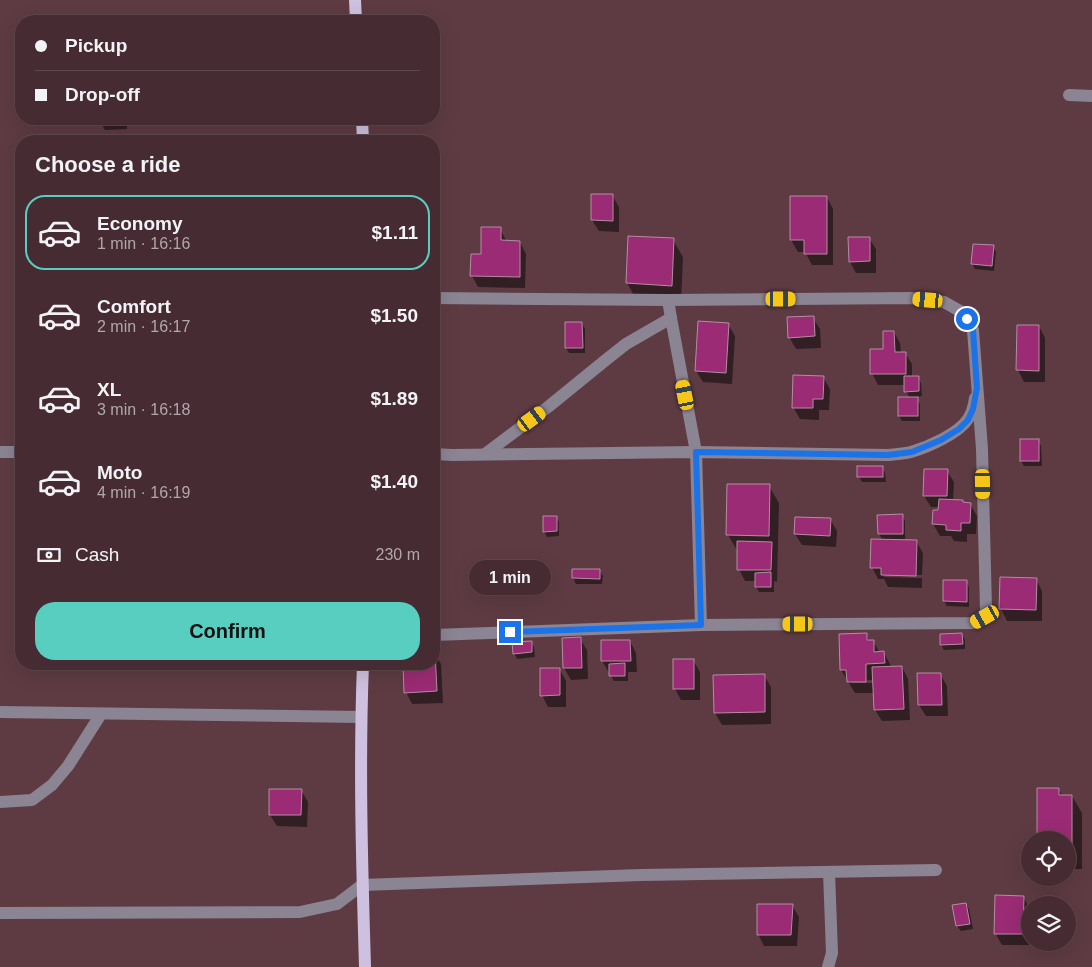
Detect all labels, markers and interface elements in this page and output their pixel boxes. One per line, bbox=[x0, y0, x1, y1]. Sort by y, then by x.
text: Pickup bbox=[65, 35, 127, 56]
text: Drop-off bbox=[65, 84, 140, 105]
text: Choose a ride bbox=[35, 152, 180, 177]
icon: car bbox=[37, 210, 82, 255]
text: Economy bbox=[97, 213, 183, 234]
text: $1.11 bbox=[372, 222, 418, 243]
text: 1 min · 16:16 bbox=[97, 235, 190, 252]
car bbox=[912, 291, 943, 309]
car bbox=[766, 292, 796, 307]
icon: car bbox=[37, 293, 82, 338]
text: Comfort bbox=[97, 296, 171, 317]
text: $1.50 bbox=[370, 305, 418, 326]
route start bbox=[956, 308, 978, 330]
text: 2 min · 16:17 bbox=[97, 318, 190, 335]
icon: car bbox=[37, 376, 82, 421]
text: XL bbox=[97, 379, 121, 400]
car bbox=[674, 379, 695, 411]
text: $1.89 bbox=[370, 388, 418, 409]
text: 3 min · 16:18 bbox=[97, 401, 190, 418]
car bbox=[515, 404, 548, 434]
icon: car bbox=[37, 459, 82, 504]
text: Moto bbox=[97, 462, 142, 483]
car bbox=[975, 469, 990, 499]
text: $1.40 bbox=[370, 471, 418, 492]
text: 4 min · 16:19 bbox=[97, 484, 190, 501]
icon: cash bbox=[35, 541, 63, 569]
text: Cash bbox=[75, 544, 119, 565]
text: 230 m bbox=[376, 546, 420, 563]
callout: 1 min bbox=[469, 560, 551, 594]
text: 1 min bbox=[489, 569, 531, 586]
button: Confirm bbox=[35, 602, 420, 660]
car bbox=[968, 603, 1001, 631]
car bbox=[783, 617, 813, 632]
route end bbox=[499, 621, 521, 643]
map controls bbox=[1021, 831, 1076, 951]
button: locate bbox=[1021, 831, 1076, 886]
button: layers bbox=[1021, 896, 1076, 951]

